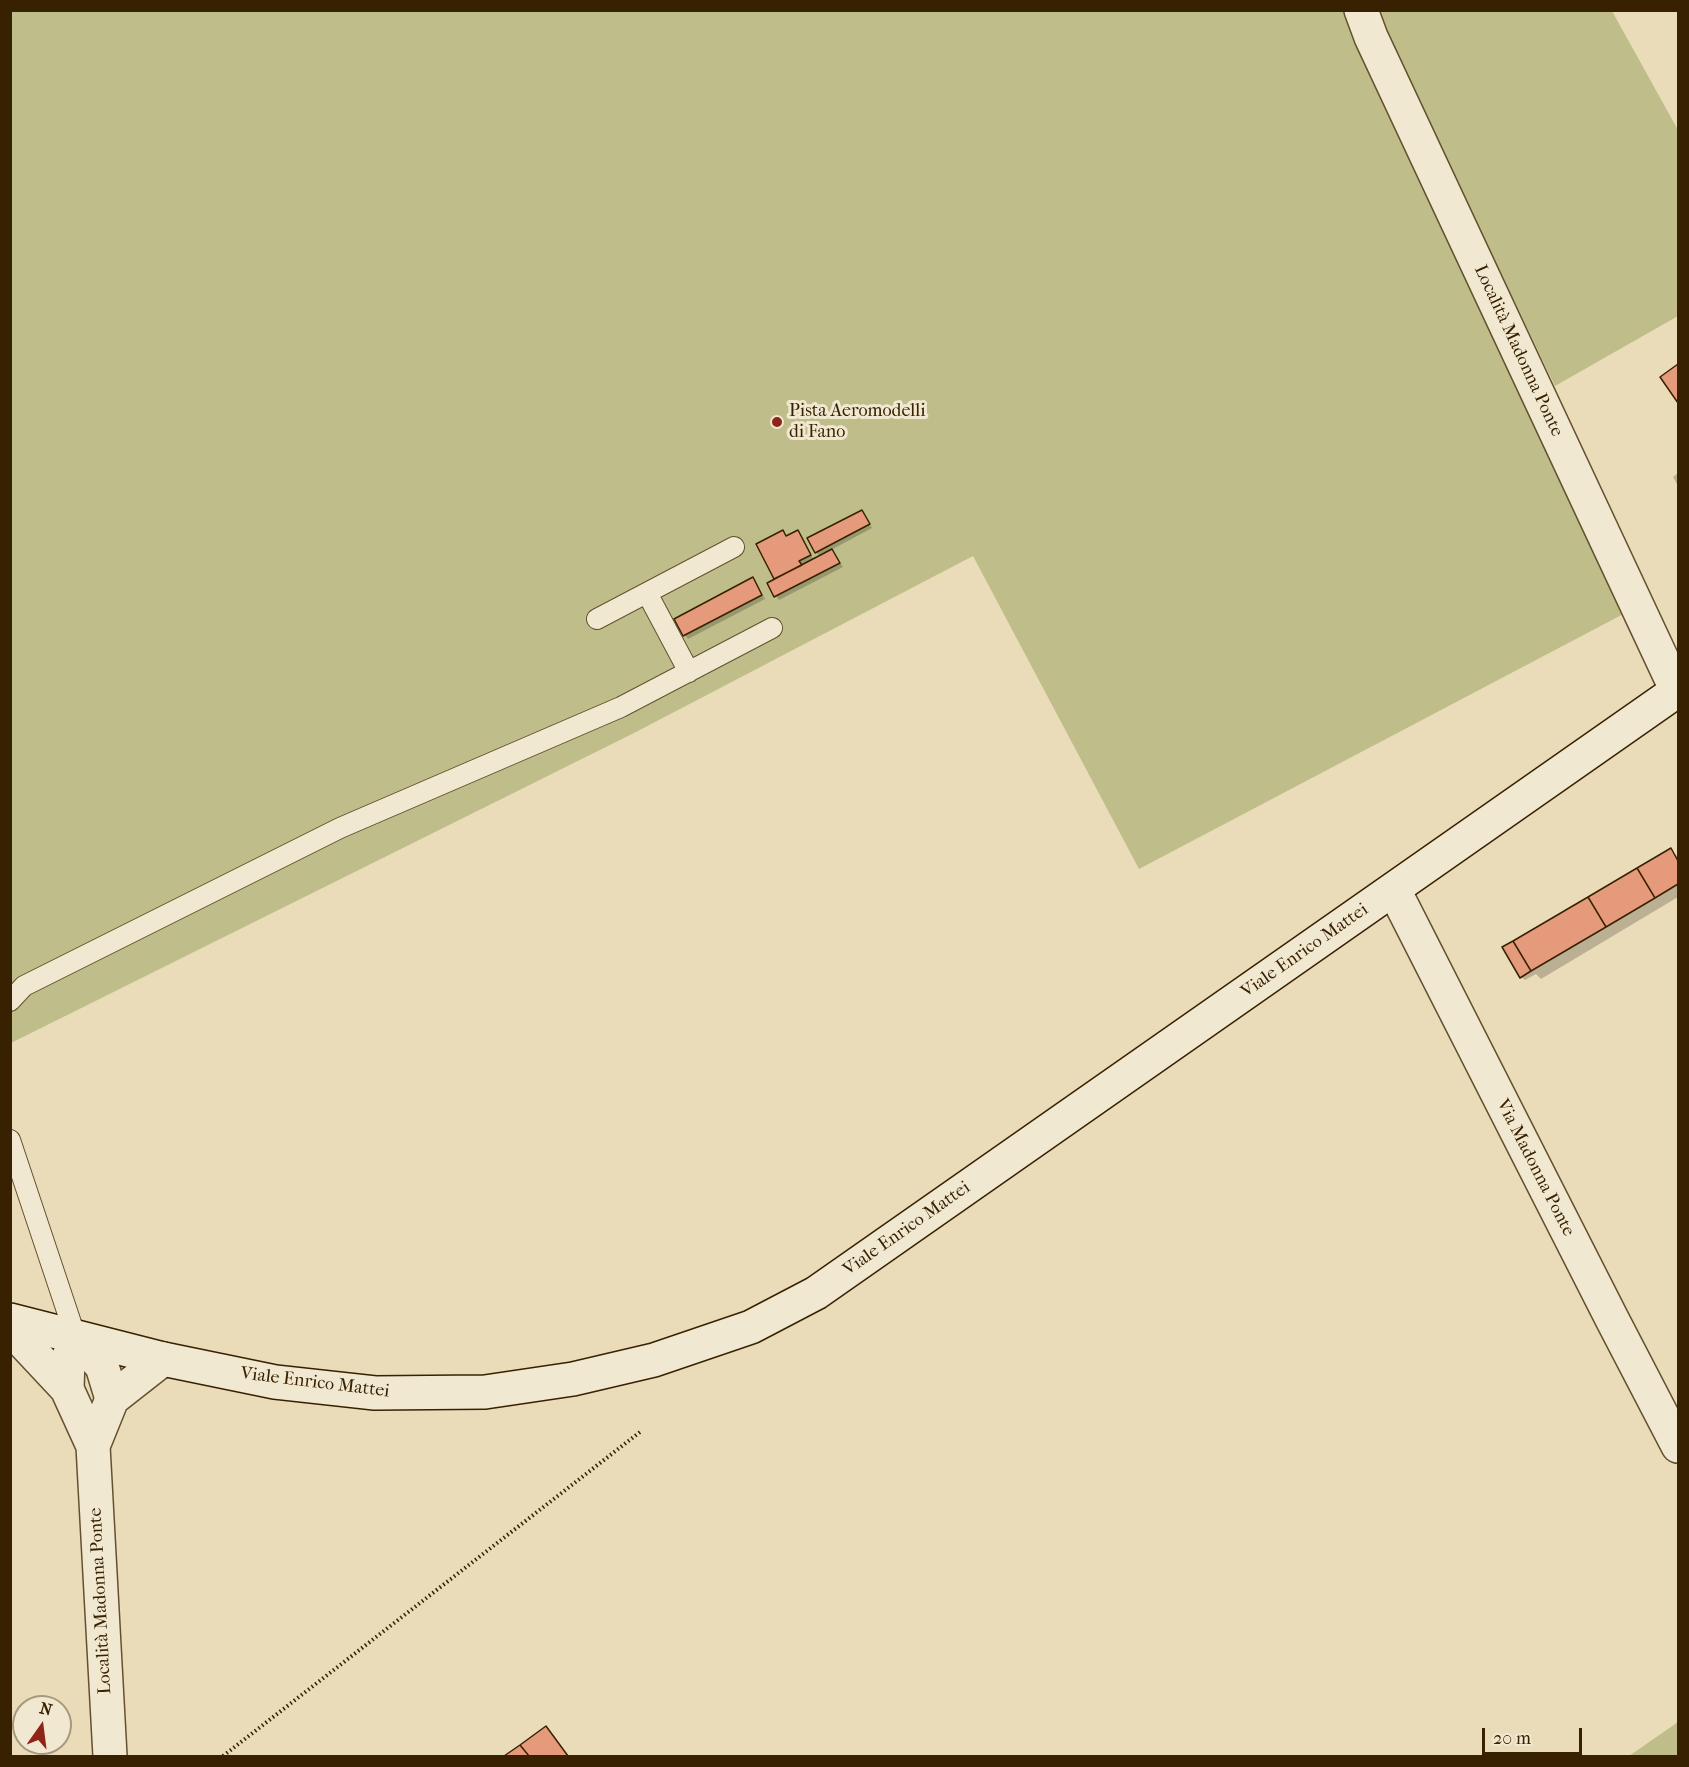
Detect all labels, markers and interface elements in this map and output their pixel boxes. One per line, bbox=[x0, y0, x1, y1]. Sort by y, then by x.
street label: Località Madonna Ponte bbox=[1469, 262, 1567, 440]
place label: Pista Aeromodelli di Fano bbox=[789, 401, 926, 444]
marker: Pista Aeromodelli di Fano bbox=[770, 415, 784, 429]
street label: Viale Enrico Mattei bbox=[1237, 899, 1373, 1003]
street label: Via Madonna Ponte bbox=[1491, 1096, 1579, 1240]
street label: Viale Enrico Mattei bbox=[839, 1177, 975, 1281]
street label: Viale Enrico Mattei bbox=[239, 1363, 391, 1403]
street label: Località Madonna Ponte bbox=[85, 1507, 117, 1695]
north arrow bbox=[12, 1695, 72, 1755]
text: N bbox=[38, 1698, 54, 1720]
scale bar bbox=[1485, 1716, 1586, 1754]
text: 20 m bbox=[1493, 1728, 1531, 1749]

